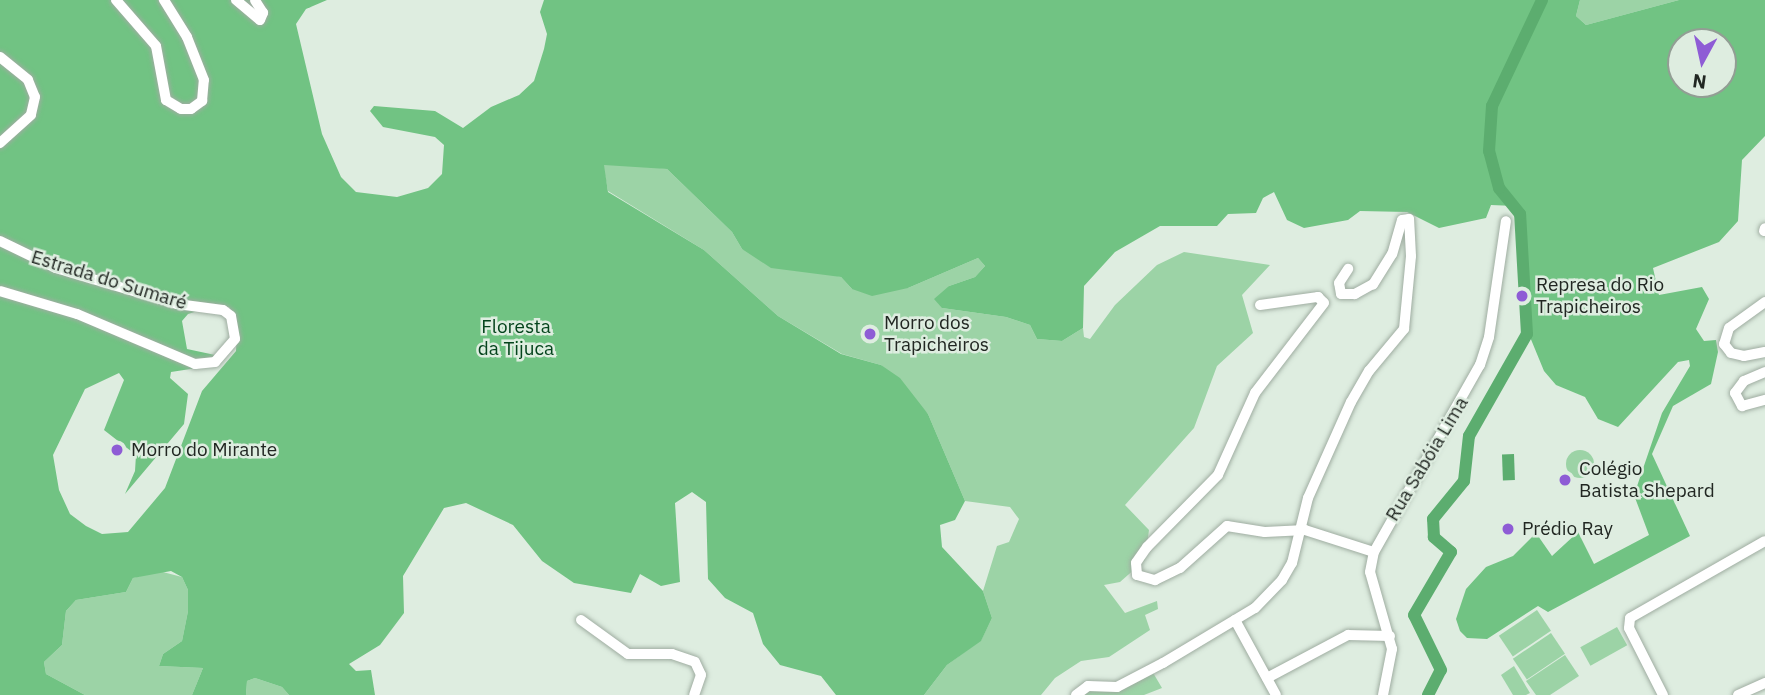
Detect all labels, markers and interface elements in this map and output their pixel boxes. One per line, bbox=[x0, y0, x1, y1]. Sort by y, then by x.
north arrow bbox=[1667, 28, 1737, 98]
text: N bbox=[1691, 69, 1708, 95]
street label: Estrada do Sumaré bbox=[28, 245, 190, 315]
place label: Represa do Rio Trapicheiros bbox=[1536, 274, 1664, 318]
marker: Represa do Rio Trapicheiros bbox=[1514, 288, 1530, 304]
place label: Morro dos Trapicheiros bbox=[884, 312, 989, 356]
park label: Floresta da Tijuca bbox=[478, 316, 554, 360]
marker: Morro dos Trapicheiros bbox=[862, 326, 878, 342]
street label: Rua Sabóia Lima bbox=[1381, 393, 1473, 525]
place label: Morro do Mirante bbox=[131, 439, 277, 461]
marker: Morro do Mirante bbox=[109, 442, 125, 458]
place label: Colégio Batista Shepard bbox=[1579, 458, 1715, 502]
marker: Colégio Batista Shepard bbox=[1557, 472, 1573, 488]
place label: Prédio Ray bbox=[1522, 518, 1613, 540]
marker: Prédio Ray bbox=[1500, 521, 1516, 537]

